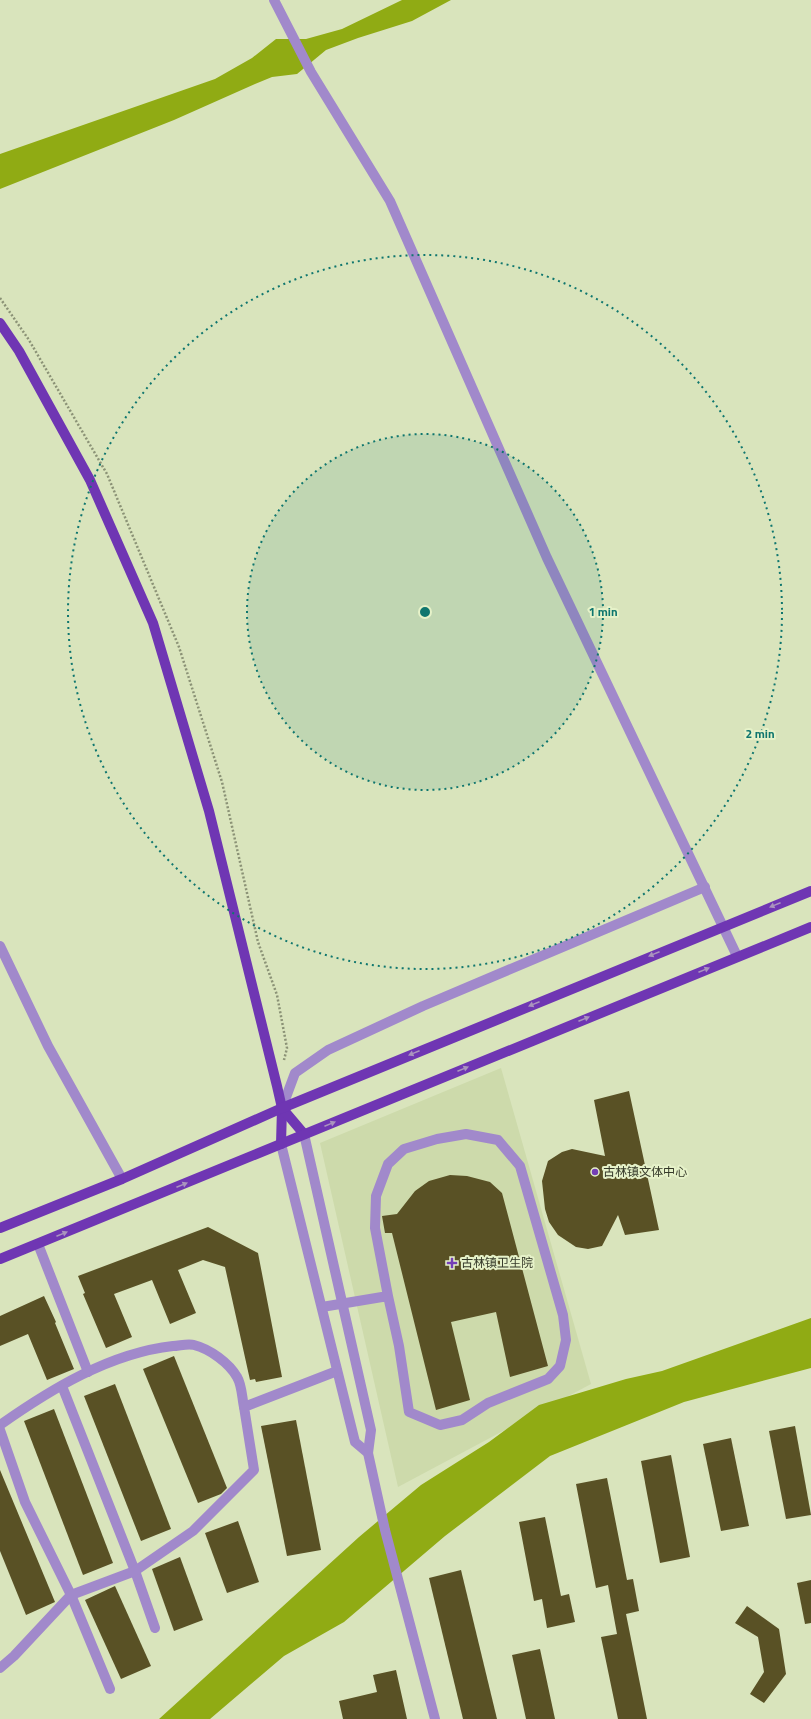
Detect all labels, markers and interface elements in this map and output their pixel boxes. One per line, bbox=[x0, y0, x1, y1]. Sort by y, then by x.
text: 1 min bbox=[588, 602, 618, 621]
centre of rings bbox=[418, 605, 432, 619]
text: 2 min bbox=[745, 724, 775, 743]
one-way arrow bbox=[768, 903, 780, 909]
one-way arrow bbox=[648, 952, 660, 958]
one-way arrow bbox=[698, 966, 710, 972]
one-way arrow bbox=[528, 1001, 540, 1007]
one-way arrow bbox=[578, 1016, 589, 1022]
one-way arrow bbox=[408, 1050, 420, 1057]
one-way arrow bbox=[458, 1065, 470, 1071]
one-way arrow bbox=[325, 1120, 337, 1126]
place label: 古林镇文体中心 bbox=[603, 1162, 687, 1181]
marker: 古林镇文体中心 bbox=[590, 1167, 600, 1177]
one-way arrow bbox=[177, 1181, 189, 1187]
one-way arrow bbox=[56, 1231, 68, 1237]
place label: 古林镇卫生院 bbox=[461, 1253, 533, 1272]
marker: 古林镇卫生院 bbox=[446, 1257, 458, 1269]

